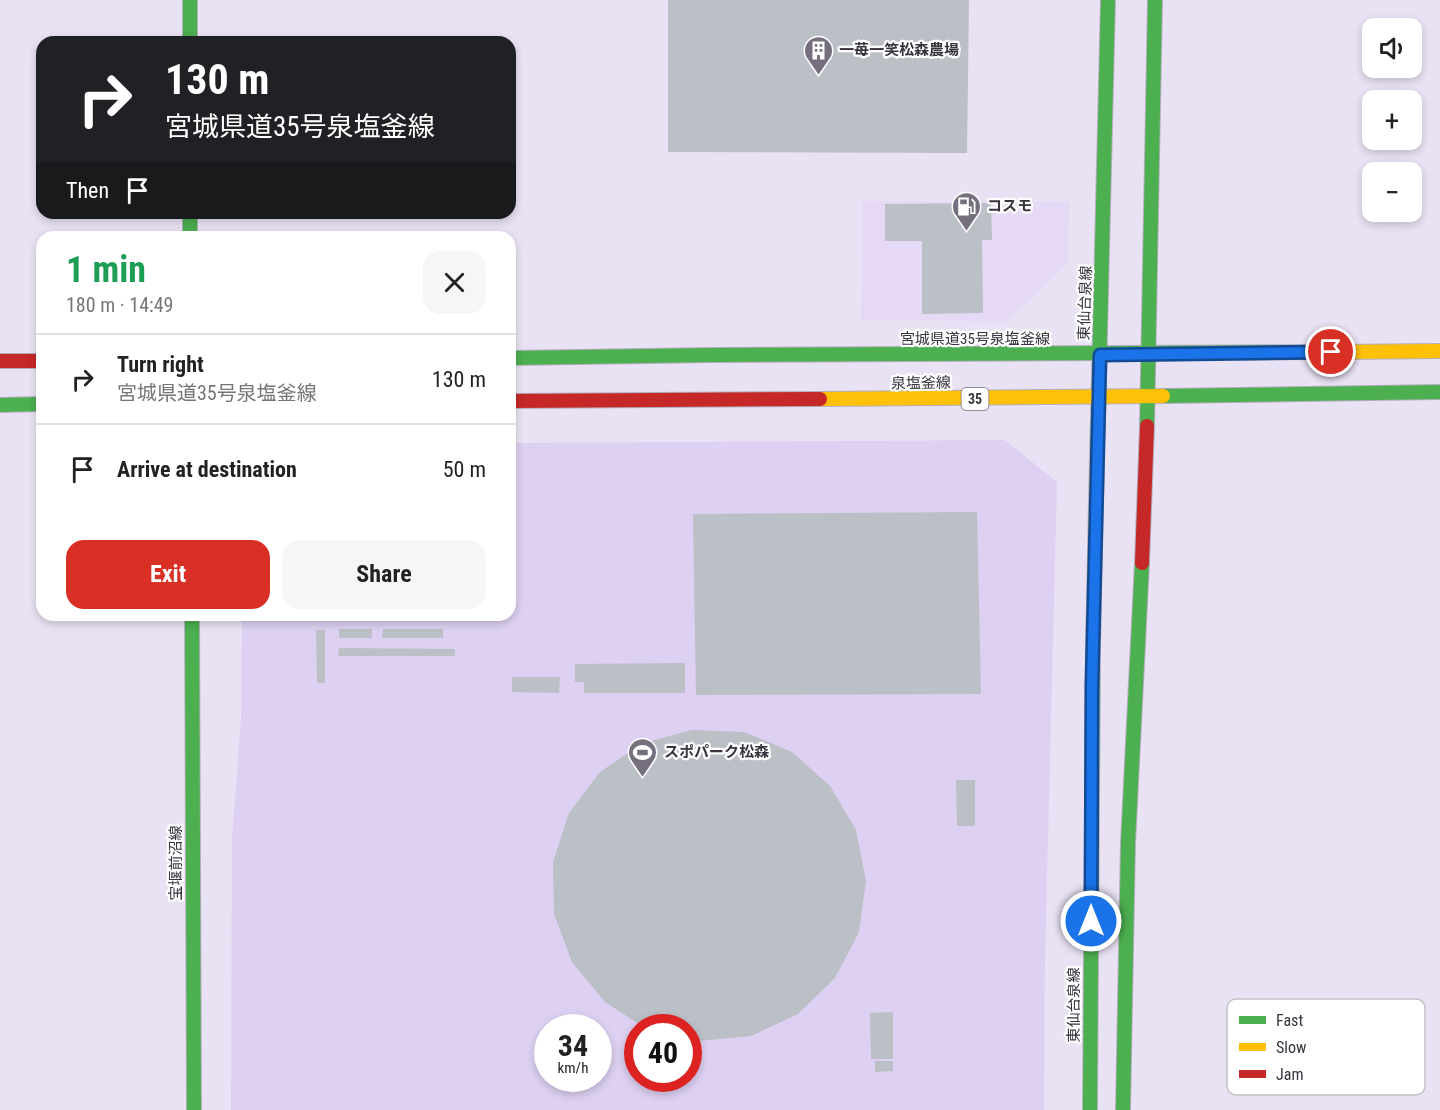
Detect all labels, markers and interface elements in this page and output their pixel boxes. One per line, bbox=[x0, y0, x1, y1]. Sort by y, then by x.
map controls bbox=[1362, 18, 1422, 222]
button: sound bbox=[1362, 18, 1422, 78]
building icon: 一苺一笑松森農場 bbox=[802, 34, 834, 76]
place label: 一苺一笑松森農場 bbox=[839, 41, 959, 59]
text: 130 m bbox=[165, 55, 270, 104]
icon: right bbox=[66, 60, 144, 138]
button: + bbox=[1362, 90, 1422, 150]
text: 宮城県道35号泉塩釜線 bbox=[165, 111, 435, 143]
button: − bbox=[1362, 162, 1422, 222]
icon: arrive bbox=[121, 174, 154, 207]
text: Then bbox=[66, 178, 109, 203]
fuel station icon: コスモ bbox=[950, 190, 982, 232]
place label: コスモ bbox=[987, 197, 1032, 215]
text: 1 min bbox=[66, 249, 146, 291]
button: close bbox=[423, 251, 486, 314]
street label: 東仙台泉線 bbox=[1075, 265, 1095, 341]
text: 180 m · 14:49 bbox=[66, 293, 173, 317]
pin bbox=[1305, 326, 1356, 377]
street label: 宮城県道35号泉塩釜線 bbox=[900, 330, 1050, 348]
icon: arrive bbox=[1314, 335, 1347, 368]
text: Turn right bbox=[117, 352, 204, 377]
icon: right bbox=[66, 363, 99, 396]
text: 130 m bbox=[432, 367, 486, 392]
street label: 泉塩釜線 bbox=[891, 373, 951, 393]
text: 宮城県道35号泉塩釜線 bbox=[117, 381, 317, 405]
road number: 35 bbox=[962, 388, 988, 410]
icon: arrive bbox=[66, 453, 99, 486]
text: Arrive at destination bbox=[117, 457, 297, 482]
text: 50 m bbox=[443, 457, 486, 482]
button: Exit bbox=[66, 540, 270, 609]
button: Share bbox=[282, 540, 486, 609]
sports icon: スポパーク松森 bbox=[627, 736, 659, 778]
place label: スポパーク松森 bbox=[664, 743, 769, 761]
street label: 宝堰前沼線 bbox=[167, 825, 185, 901]
position arrow bbox=[1059, 889, 1123, 953]
street label: 東仙台泉線 bbox=[1065, 967, 1083, 1043]
legend bbox=[1227, 999, 1425, 1095]
text: Fast bbox=[1276, 1011, 1303, 1030]
speed limit sign: 40 bbox=[624, 1014, 702, 1092]
text: 34 bbox=[558, 1028, 588, 1063]
text: Slow bbox=[1276, 1038, 1306, 1057]
text: km/h bbox=[558, 1059, 588, 1077]
text: Jam bbox=[1276, 1065, 1303, 1084]

